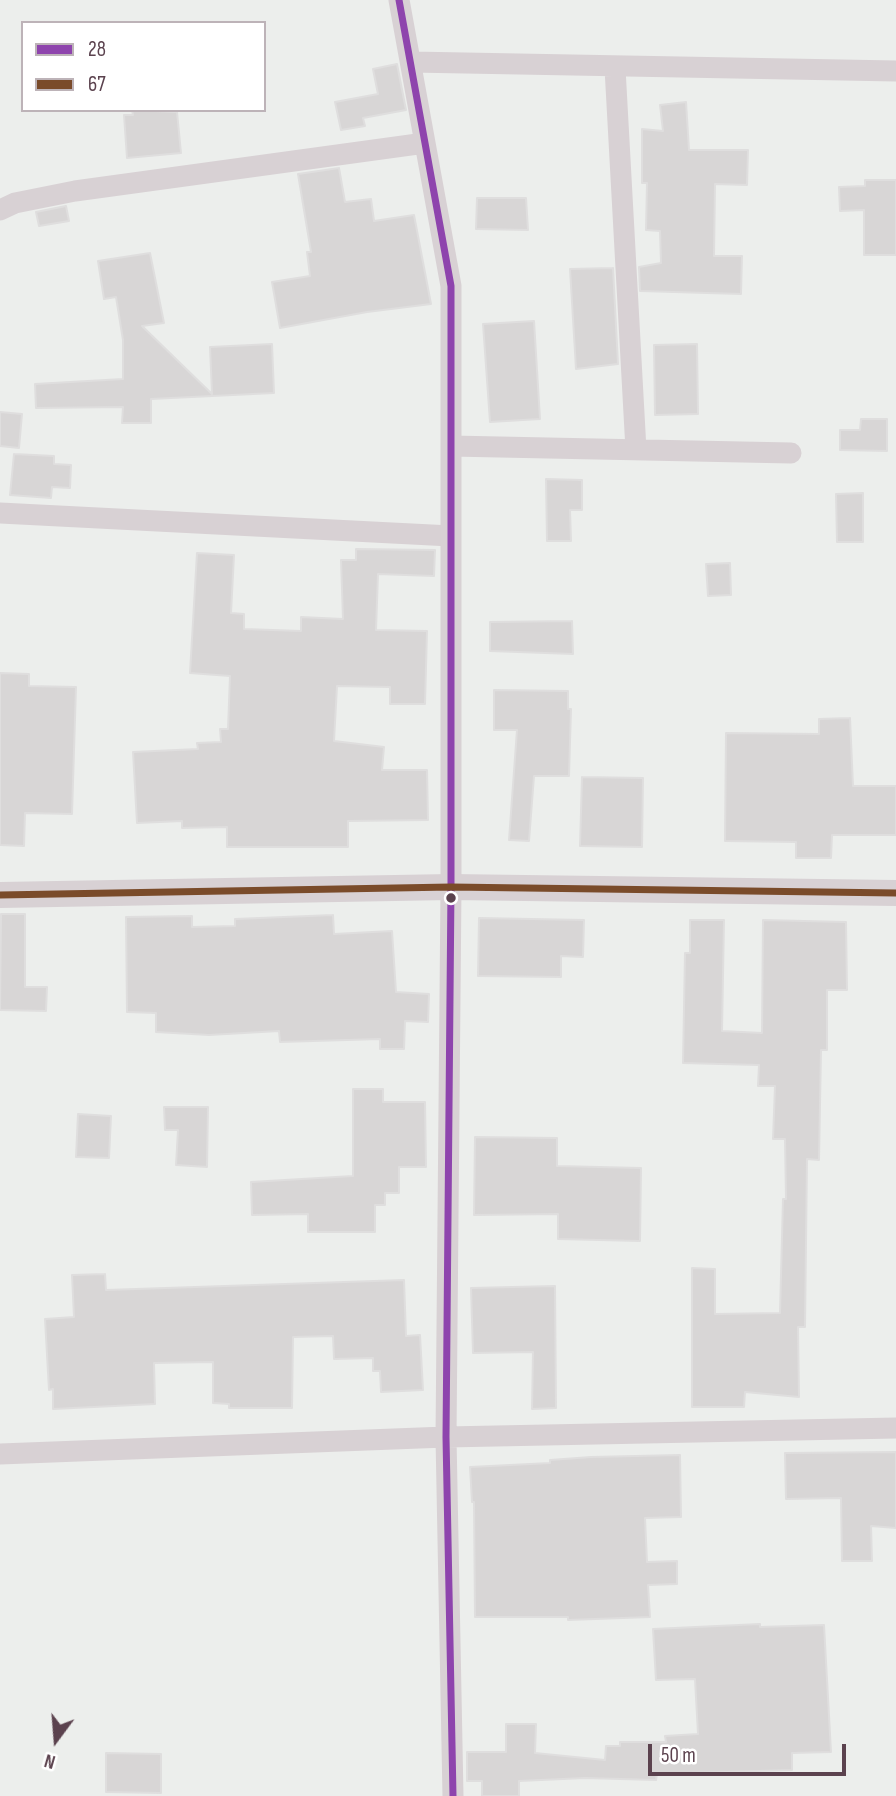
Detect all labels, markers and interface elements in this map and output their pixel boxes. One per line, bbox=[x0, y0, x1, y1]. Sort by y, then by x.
legend bbox=[21, 21, 266, 112]
text: 28 bbox=[88, 37, 106, 62]
text: 67 bbox=[88, 72, 106, 97]
unlabelled marker bbox=[444, 891, 458, 905]
north arrow bbox=[21, 1705, 91, 1775]
scale bar bbox=[651, 1730, 849, 1774]
text: 50 m bbox=[661, 1743, 696, 1768]
text: N bbox=[42, 1748, 58, 1773]

